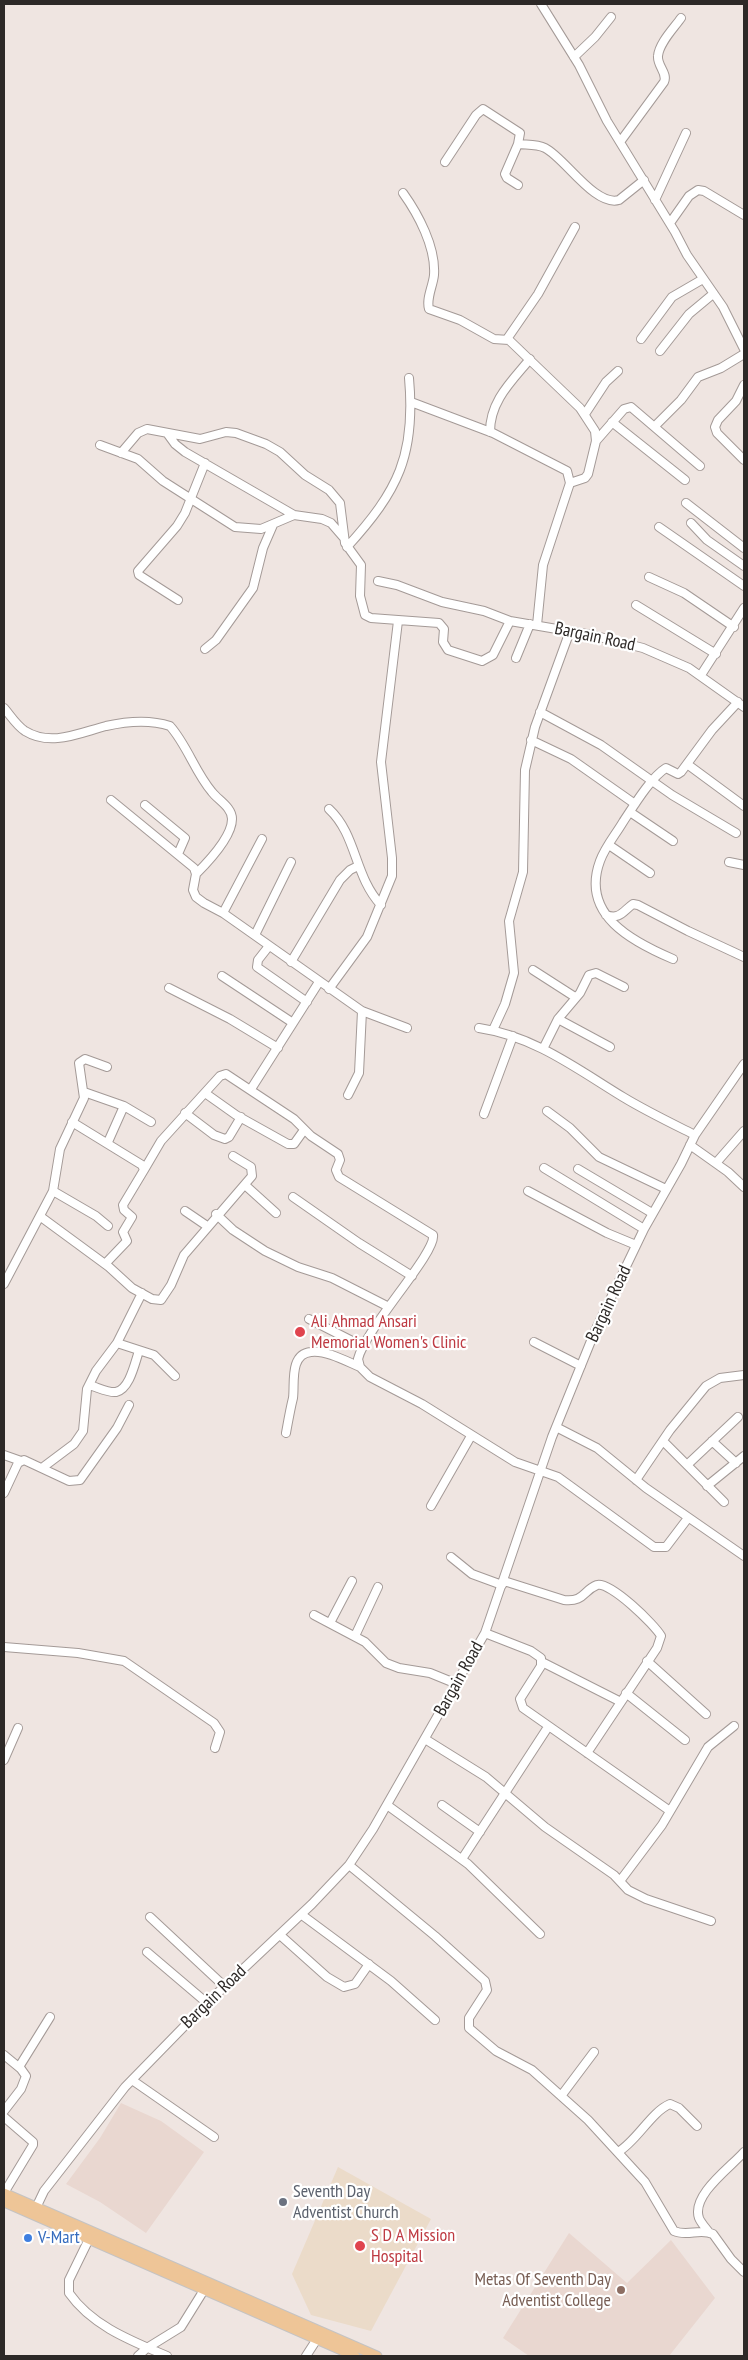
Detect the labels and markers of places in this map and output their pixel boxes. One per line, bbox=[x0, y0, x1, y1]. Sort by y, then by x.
place label: Ali Ahmad Ansari Memorial Women's Clinic bbox=[311, 1311, 467, 1354]
marker: Ali Ahmad Ansari Memorial Women's Clinic bbox=[293, 1325, 307, 1339]
place label: Seventh Day Adventist Church bbox=[293, 2181, 399, 2224]
marker: Seventh Day Adventist Church bbox=[277, 2196, 289, 2208]
place label: S D A Mission Hospital bbox=[371, 2225, 455, 2268]
place label: V-Mart bbox=[38, 2227, 80, 2249]
marker: V-Mart bbox=[22, 2232, 34, 2244]
marker: S D A Mission Hospital bbox=[353, 2239, 367, 2253]
place label: Metas Of Seventh Day Adventist College bbox=[474, 2269, 611, 2312]
marker: Metas Of Seventh Day Adventist College bbox=[615, 2284, 627, 2296]

